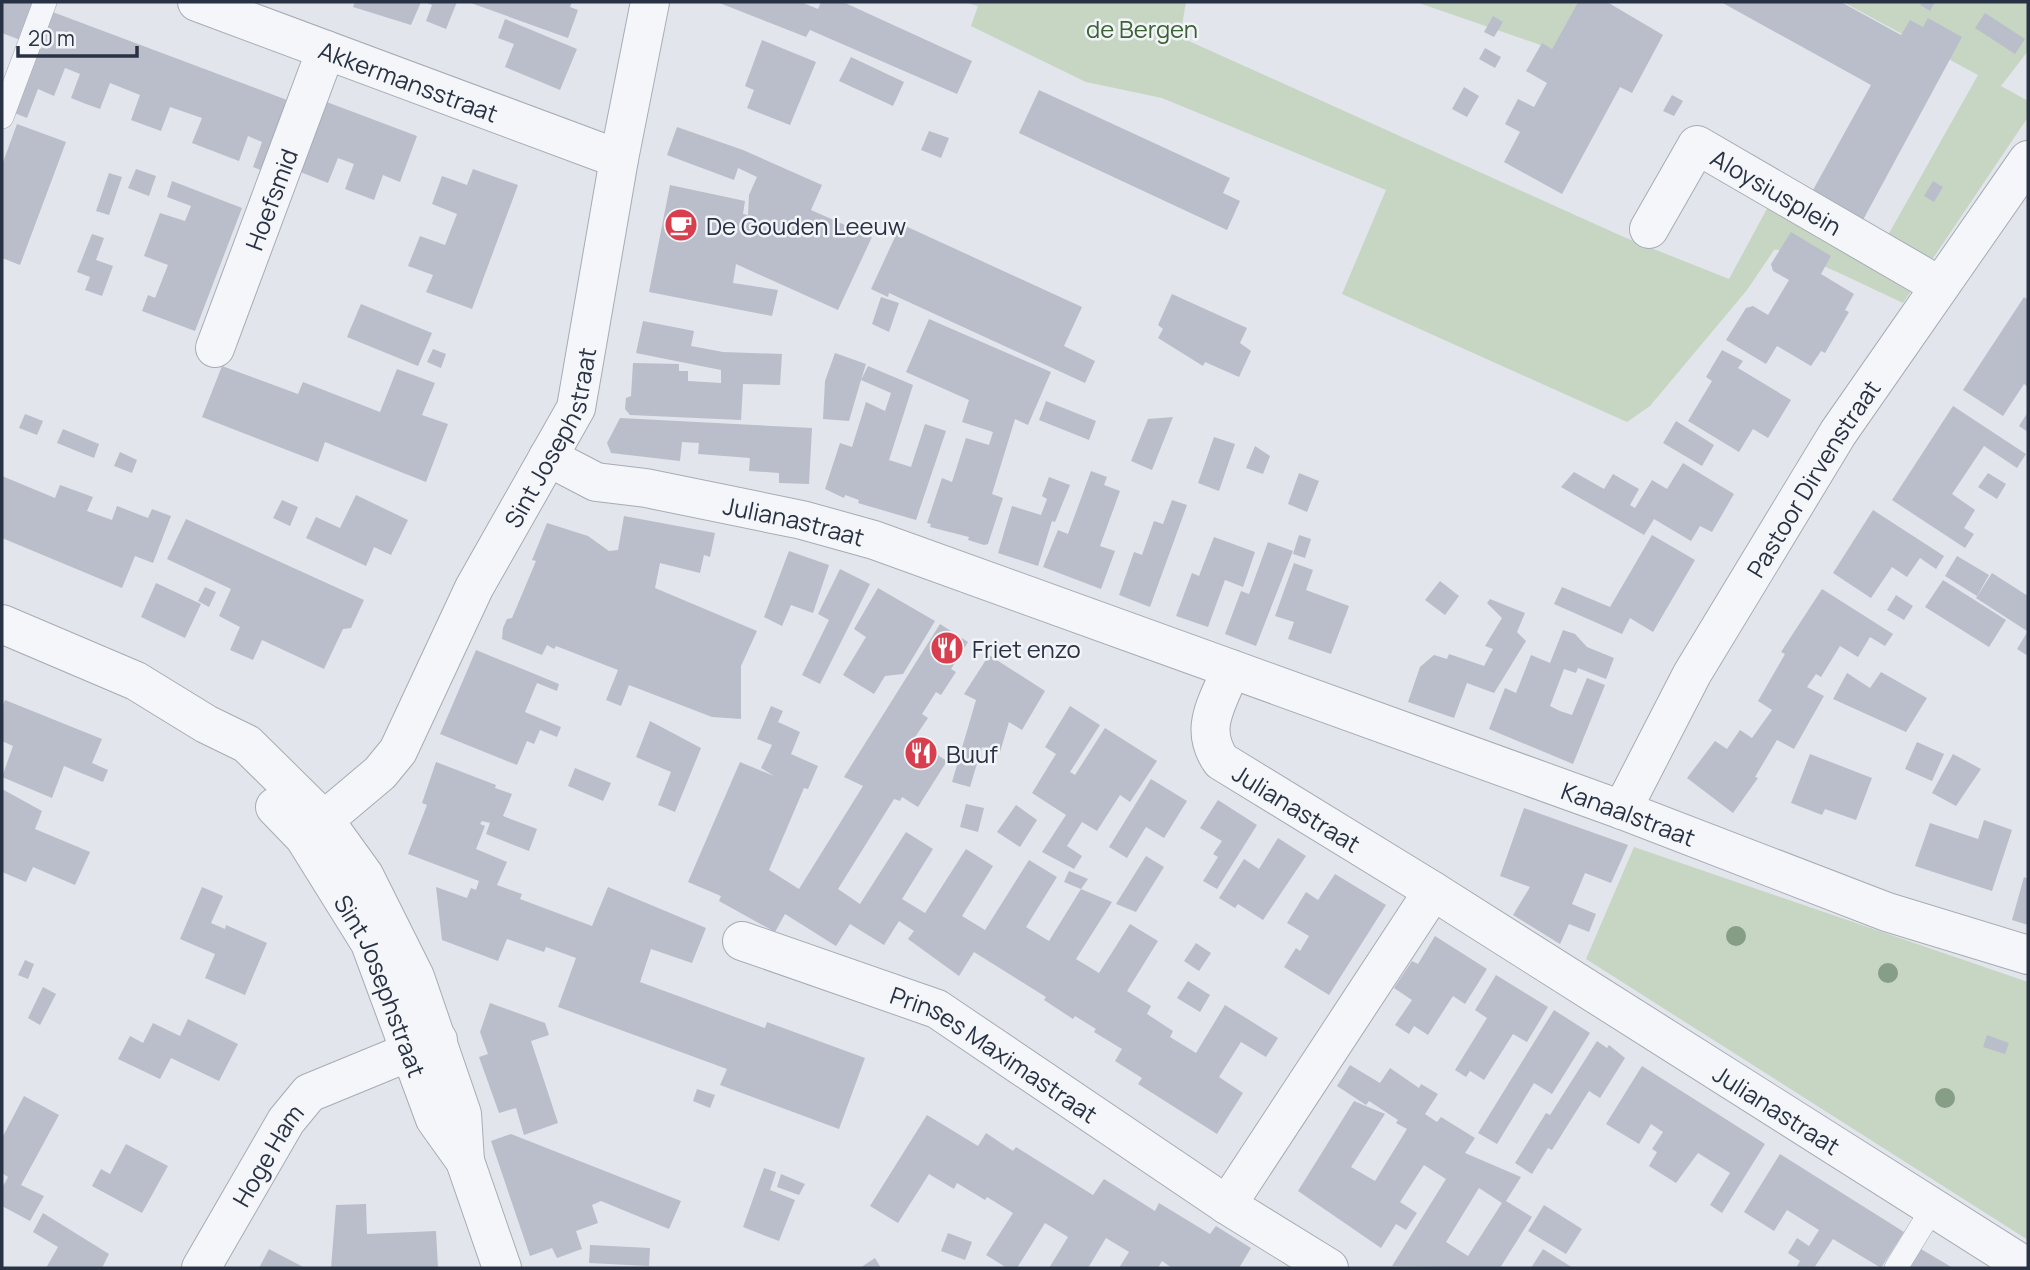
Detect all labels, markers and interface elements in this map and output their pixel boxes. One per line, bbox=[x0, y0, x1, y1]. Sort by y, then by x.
park label: de Bergen bbox=[1086, 12, 1198, 45]
scale bar bbox=[18, 14, 136, 58]
text: 20 m bbox=[28, 24, 75, 52]
street label: Akkermansstraat bbox=[315, 32, 503, 129]
street label: Aloysiusplein bbox=[1705, 140, 1848, 242]
street label: Hoefsmid bbox=[237, 144, 304, 254]
cafe icon: De Gouden Leeuw bbox=[662, 206, 700, 244]
place label: De Gouden Leeuw bbox=[706, 209, 906, 242]
street label: Sint Josephstraat bbox=[495, 345, 603, 533]
street label: Pastoor Dirvenstraat bbox=[1738, 373, 1887, 583]
street label: Julianastraat bbox=[720, 488, 868, 553]
restaurant icon: Friet enzo bbox=[928, 629, 966, 667]
place label: Friet enzo bbox=[972, 632, 1081, 665]
restaurant icon: Buuf bbox=[902, 734, 940, 772]
place label: Buuf bbox=[946, 737, 998, 770]
street label: Julianastraat bbox=[1227, 756, 1367, 859]
street label: Kanaalstraat bbox=[1557, 773, 1700, 853]
street label: Sint Josephstraat bbox=[327, 888, 434, 1081]
street label: Prinses Maximastraat bbox=[886, 978, 1105, 1130]
street label: Julianastraat bbox=[1707, 1056, 1847, 1162]
street label: Hoge Ham bbox=[224, 1097, 310, 1212]

